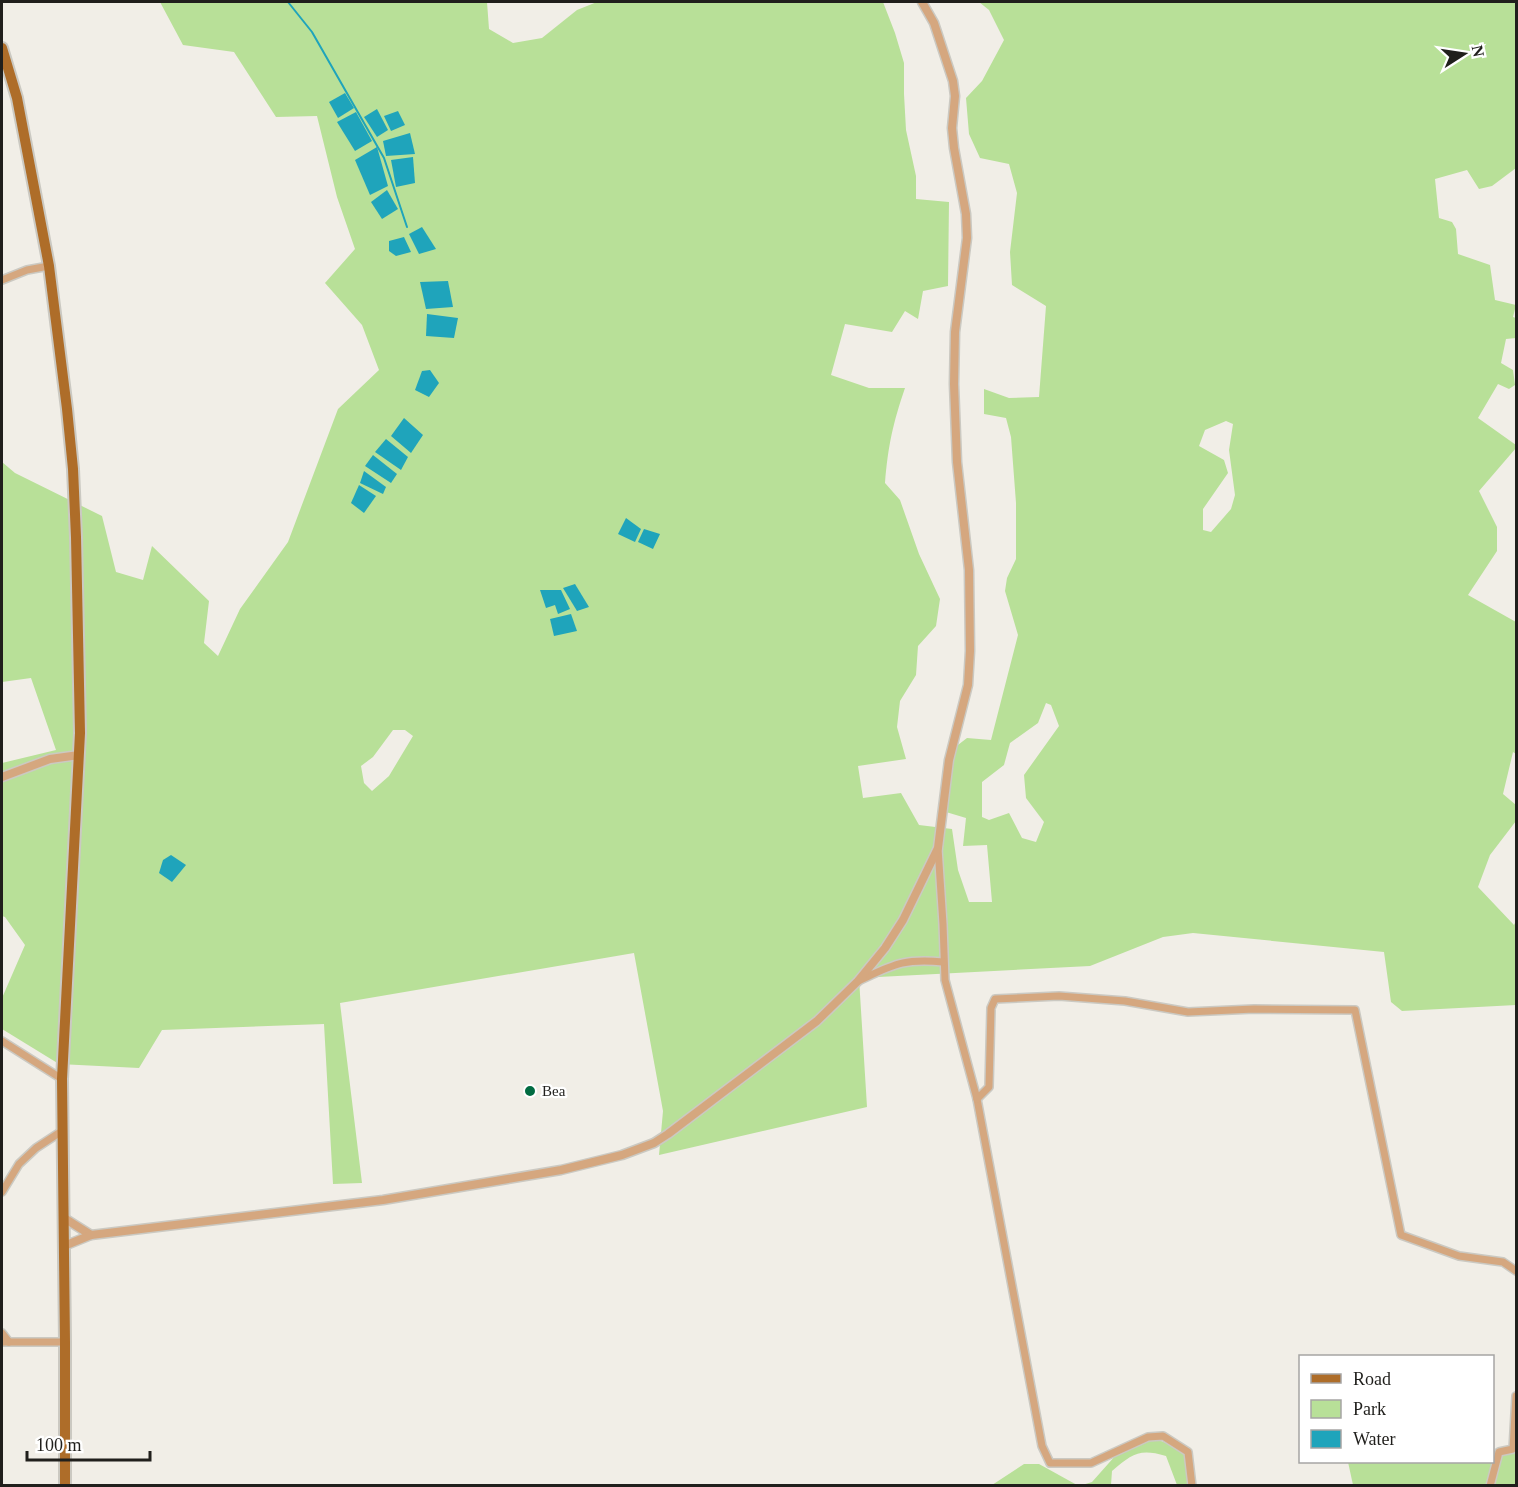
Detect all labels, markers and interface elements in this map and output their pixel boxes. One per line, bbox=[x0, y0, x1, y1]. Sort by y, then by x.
north arrow bbox=[1434, 24, 1494, 84]
text: N bbox=[1469, 44, 1488, 59]
place label: Bea bbox=[542, 1083, 566, 1099]
marker: Bea bbox=[523, 1084, 537, 1098]
legend bbox=[1299, 1355, 1494, 1463]
text: Road bbox=[1353, 1369, 1391, 1389]
text: Park bbox=[1353, 1399, 1386, 1419]
scale bar bbox=[27, 1424, 150, 1462]
text: Water bbox=[1353, 1429, 1396, 1449]
text: 100 m bbox=[36, 1435, 82, 1455]

